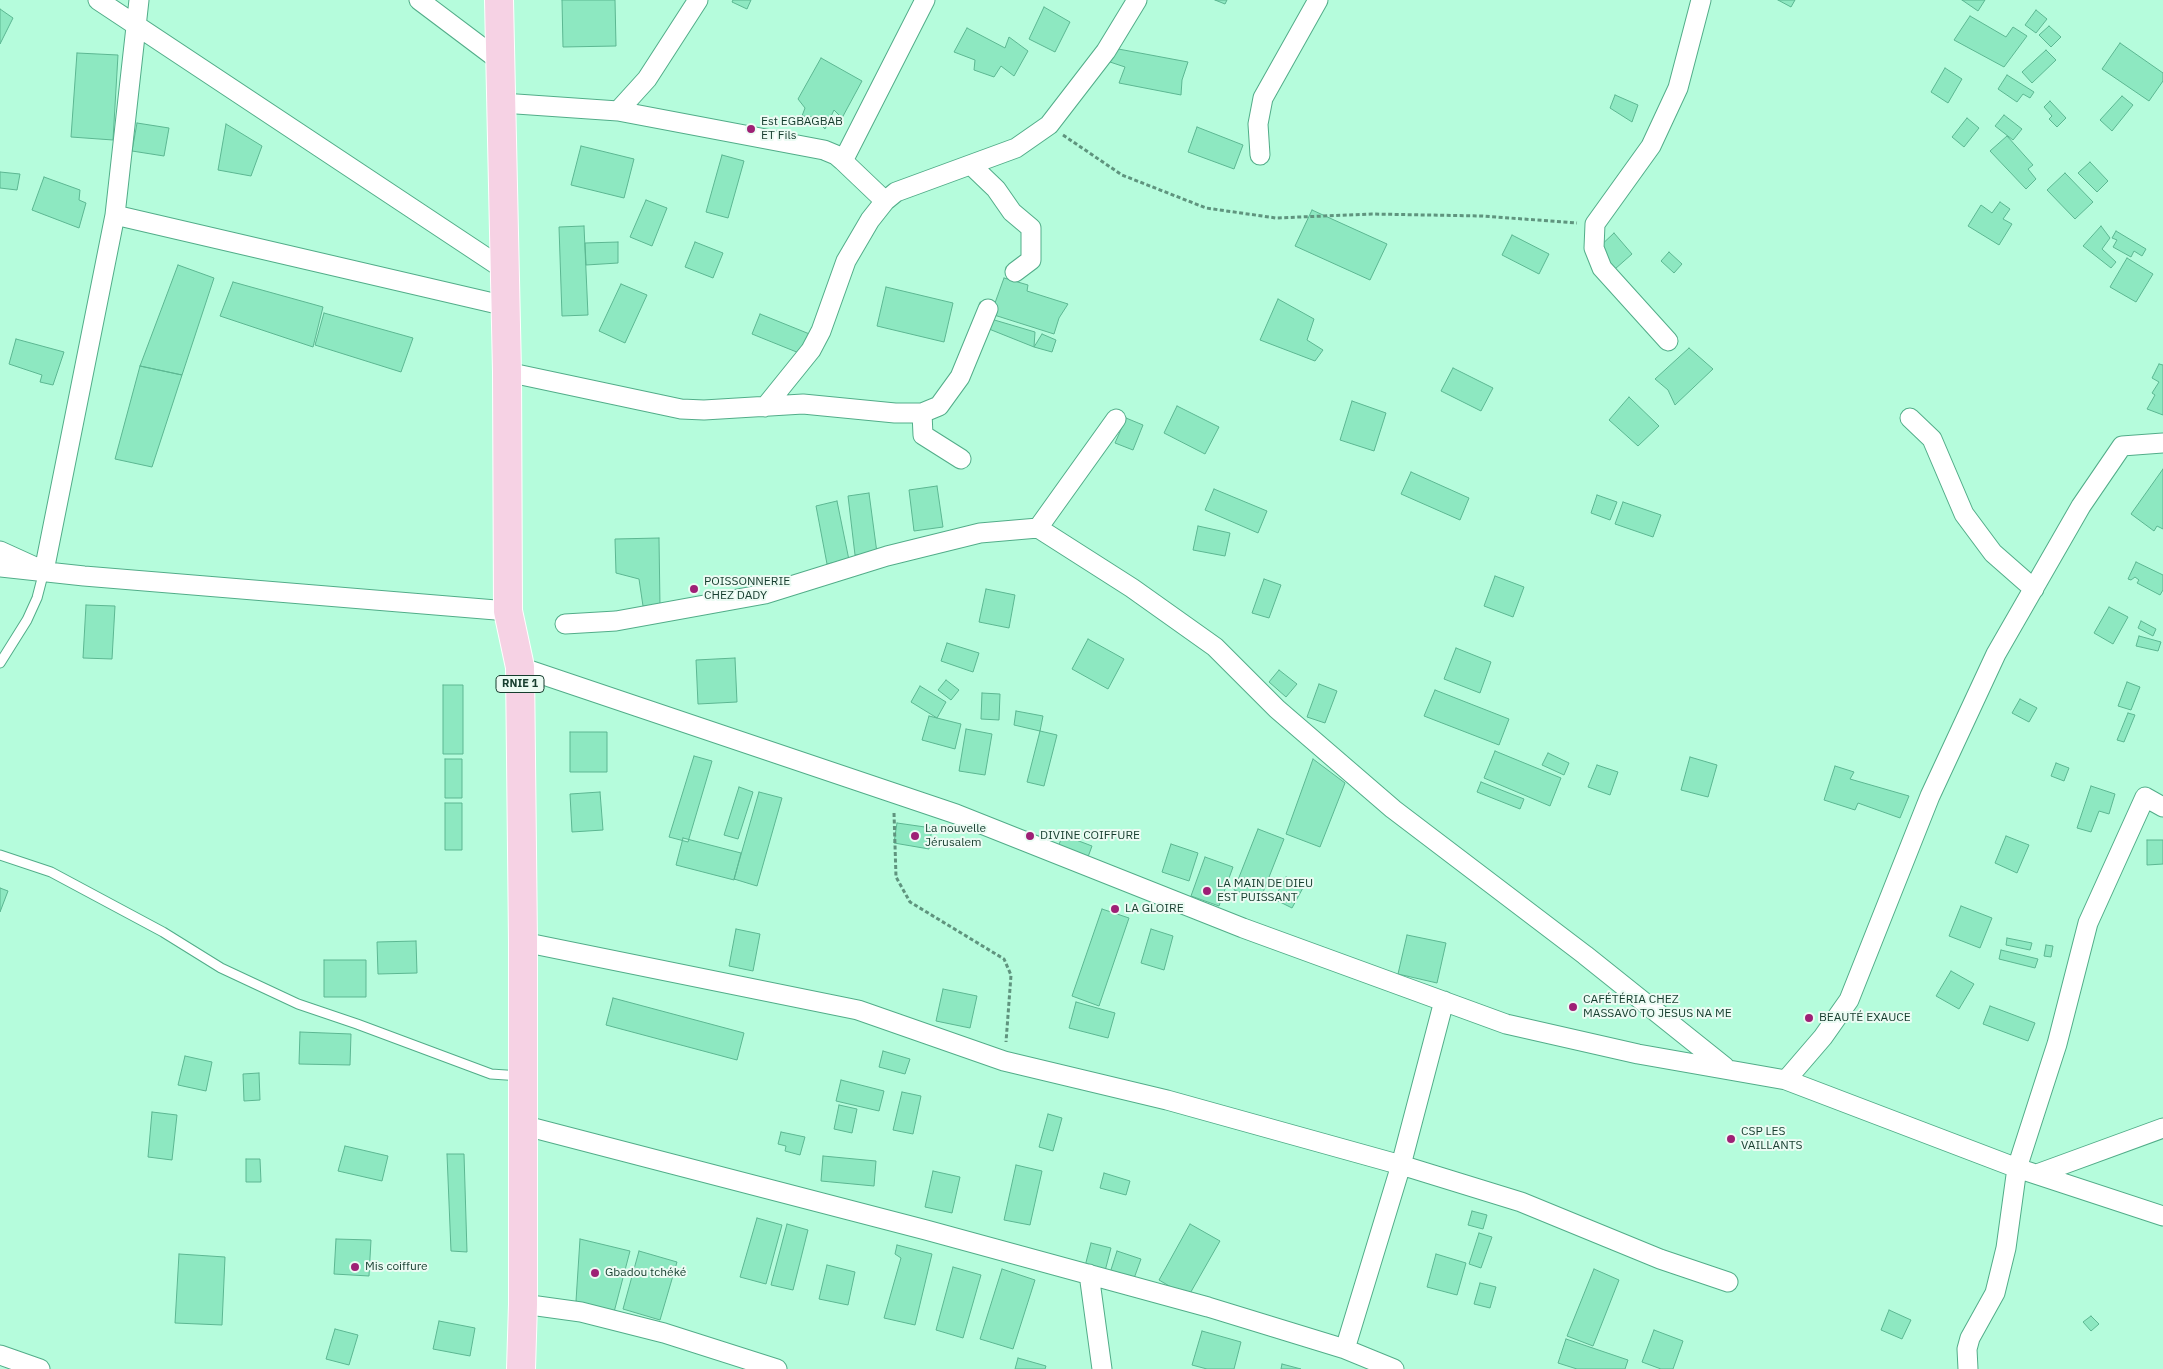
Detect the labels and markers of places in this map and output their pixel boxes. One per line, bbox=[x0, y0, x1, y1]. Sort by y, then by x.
place label: Est EGBAGBAB ET Fils bbox=[761, 115, 843, 143]
marker: Est EGBAGBAB ET Fils bbox=[745, 123, 757, 135]
place label: POISSONNERIE CHEZ DADY bbox=[704, 575, 790, 603]
marker: POISSONNERIE CHEZ DADY bbox=[688, 583, 700, 595]
place label: La nouvelle Jérusalem bbox=[925, 822, 986, 850]
place label: DIVINE COIFFURE bbox=[1040, 829, 1140, 843]
marker: La nouvelle Jérusalem bbox=[909, 830, 921, 842]
marker: DIVINE COIFFURE bbox=[1024, 830, 1036, 842]
place label: LA MAIN DE DIEU EST PUISSANT bbox=[1217, 877, 1313, 905]
marker: LA MAIN DE DIEU EST PUISSANT bbox=[1201, 885, 1213, 897]
place label: LA GLOIRE bbox=[1125, 902, 1184, 916]
marker: LA GLOIRE bbox=[1109, 903, 1121, 915]
place label: CAFÉTÉRIA CHEZ MASSAVO TO JESUS NA ME bbox=[1583, 993, 1732, 1021]
marker: CAFÉTÉRIA CHEZ MASSAVO TO JESUS NA ME bbox=[1567, 1001, 1579, 1013]
place label: BEAUTÉ EXAUCE bbox=[1819, 1011, 1911, 1025]
marker: BEAUTÉ EXAUCE bbox=[1803, 1012, 1815, 1024]
place label: CSP LES VAILLANTS bbox=[1741, 1125, 1802, 1153]
marker: CSP LES VAILLANTS bbox=[1725, 1133, 1737, 1145]
place label: Mis coiffure bbox=[365, 1260, 428, 1274]
marker: Mis coiffure bbox=[349, 1261, 361, 1273]
place label: Gbadou tchéké bbox=[605, 1266, 686, 1280]
marker: Gbadou tchéké bbox=[589, 1267, 601, 1279]

